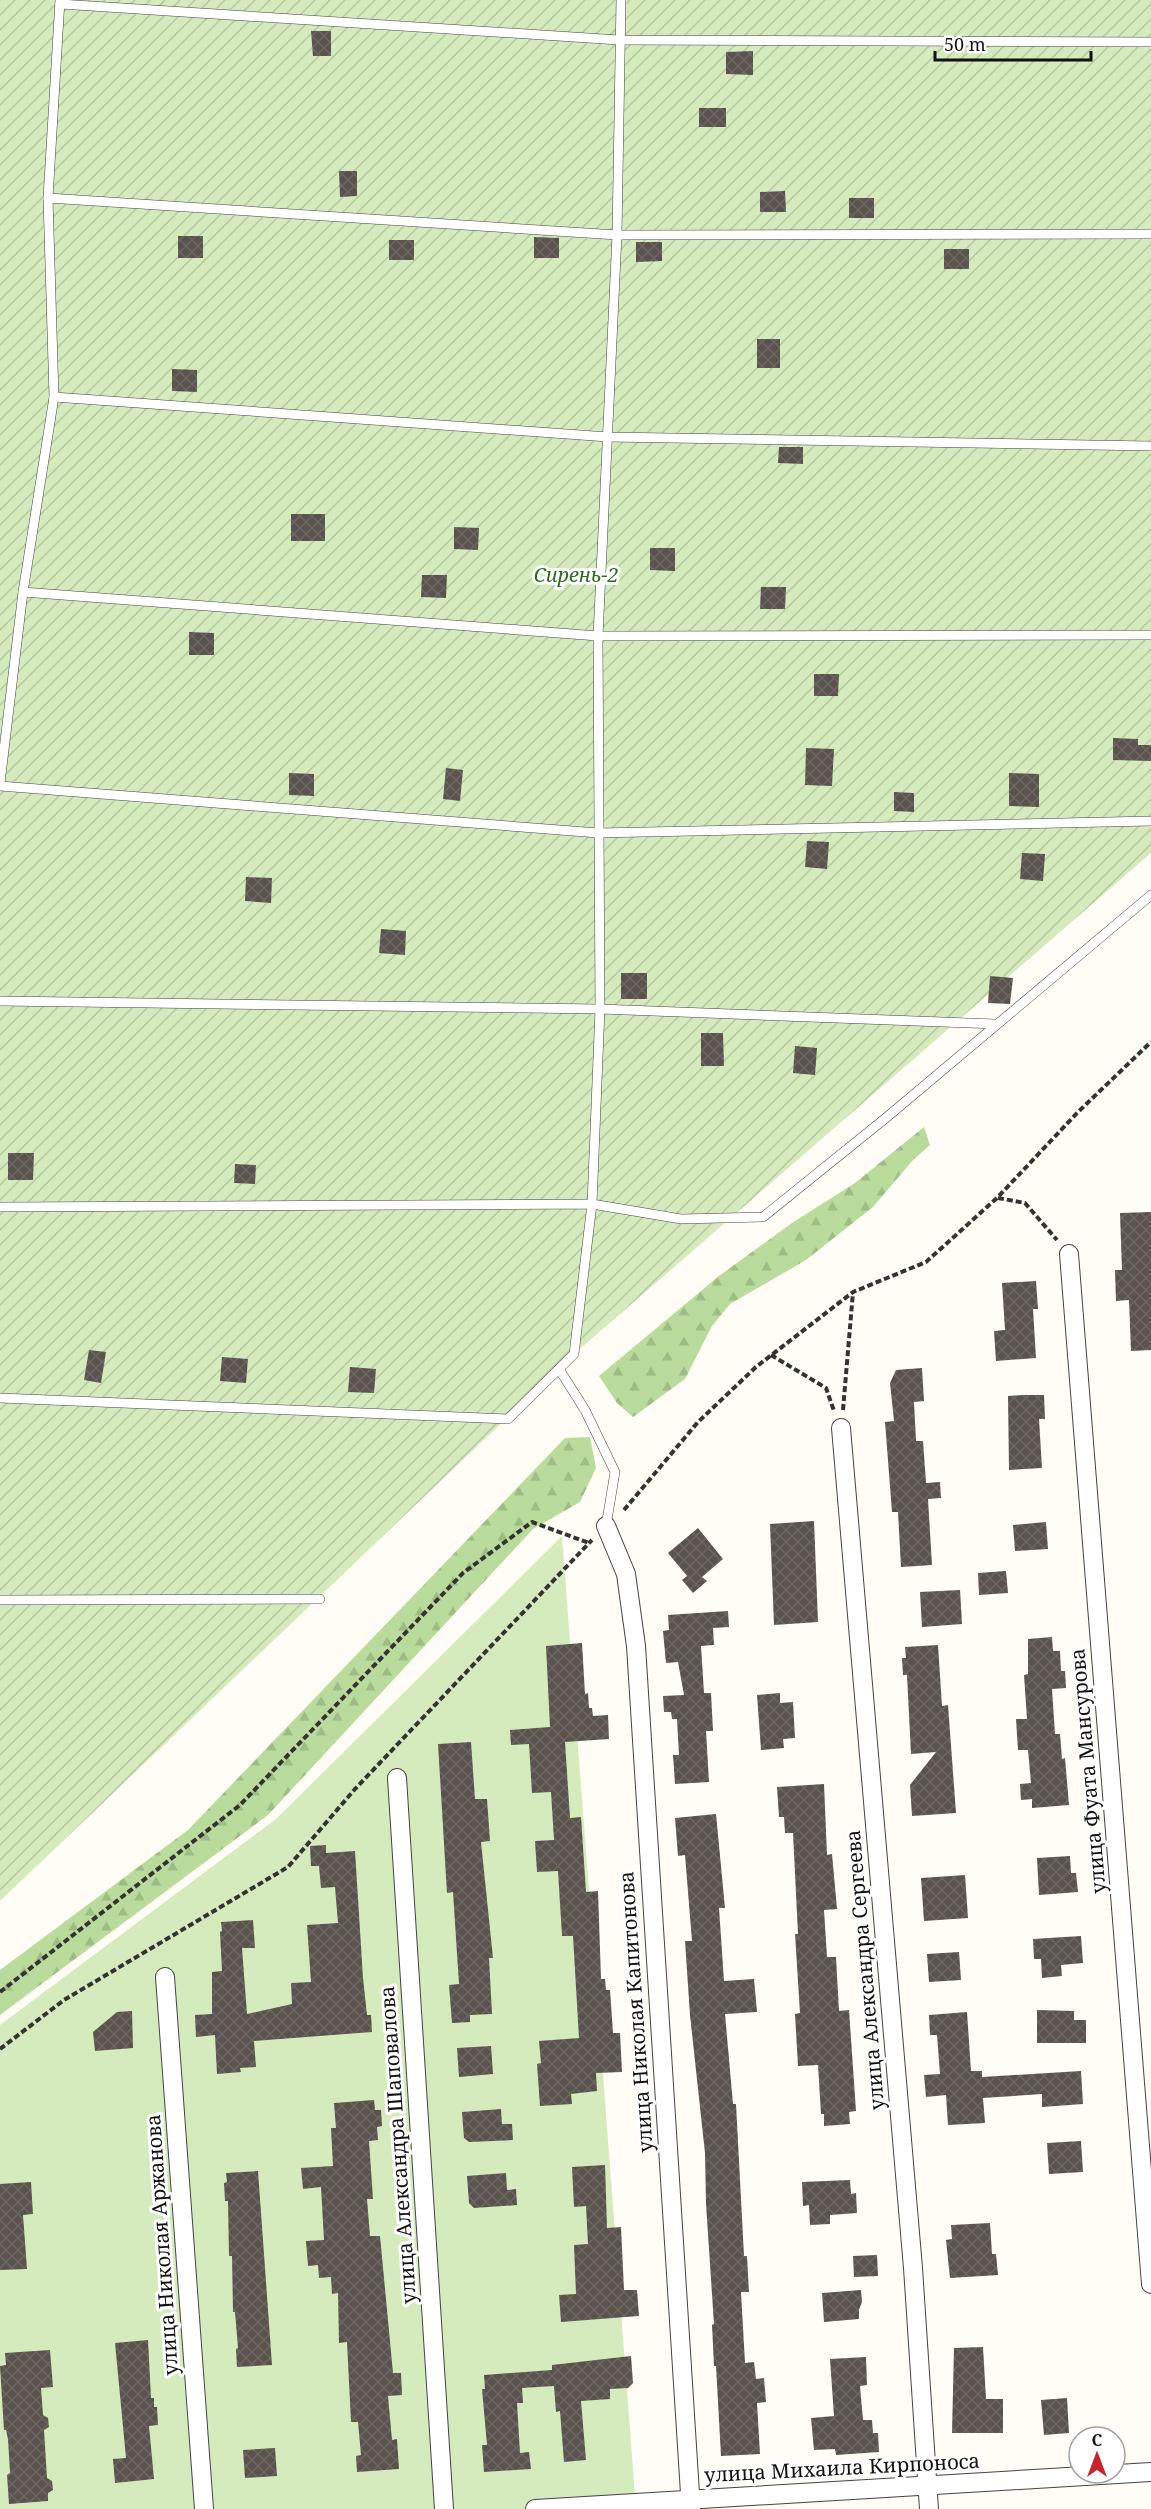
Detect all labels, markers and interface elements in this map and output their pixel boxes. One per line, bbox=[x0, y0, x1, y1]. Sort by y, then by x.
scale bar bbox=[935, 24, 1091, 62]
text: 50 m bbox=[944, 32, 986, 56]
park label: Сирень-2 bbox=[533, 561, 619, 588]
street label: улица Фуата Мансурова bbox=[1063, 1647, 1112, 1895]
street label: улица Александра Сергеева bbox=[839, 1829, 890, 2111]
street label: улица Николая Капитонова bbox=[612, 1871, 659, 2154]
street label: улица Александра Шаповалова bbox=[373, 1985, 422, 2305]
street label: улица Николая Аржанова bbox=[139, 2114, 184, 2377]
north arrow bbox=[1067, 2425, 1127, 2485]
text: С bbox=[1092, 2429, 1102, 2451]
street label: улица Михаила Кирпоноса bbox=[703, 2447, 981, 2488]

